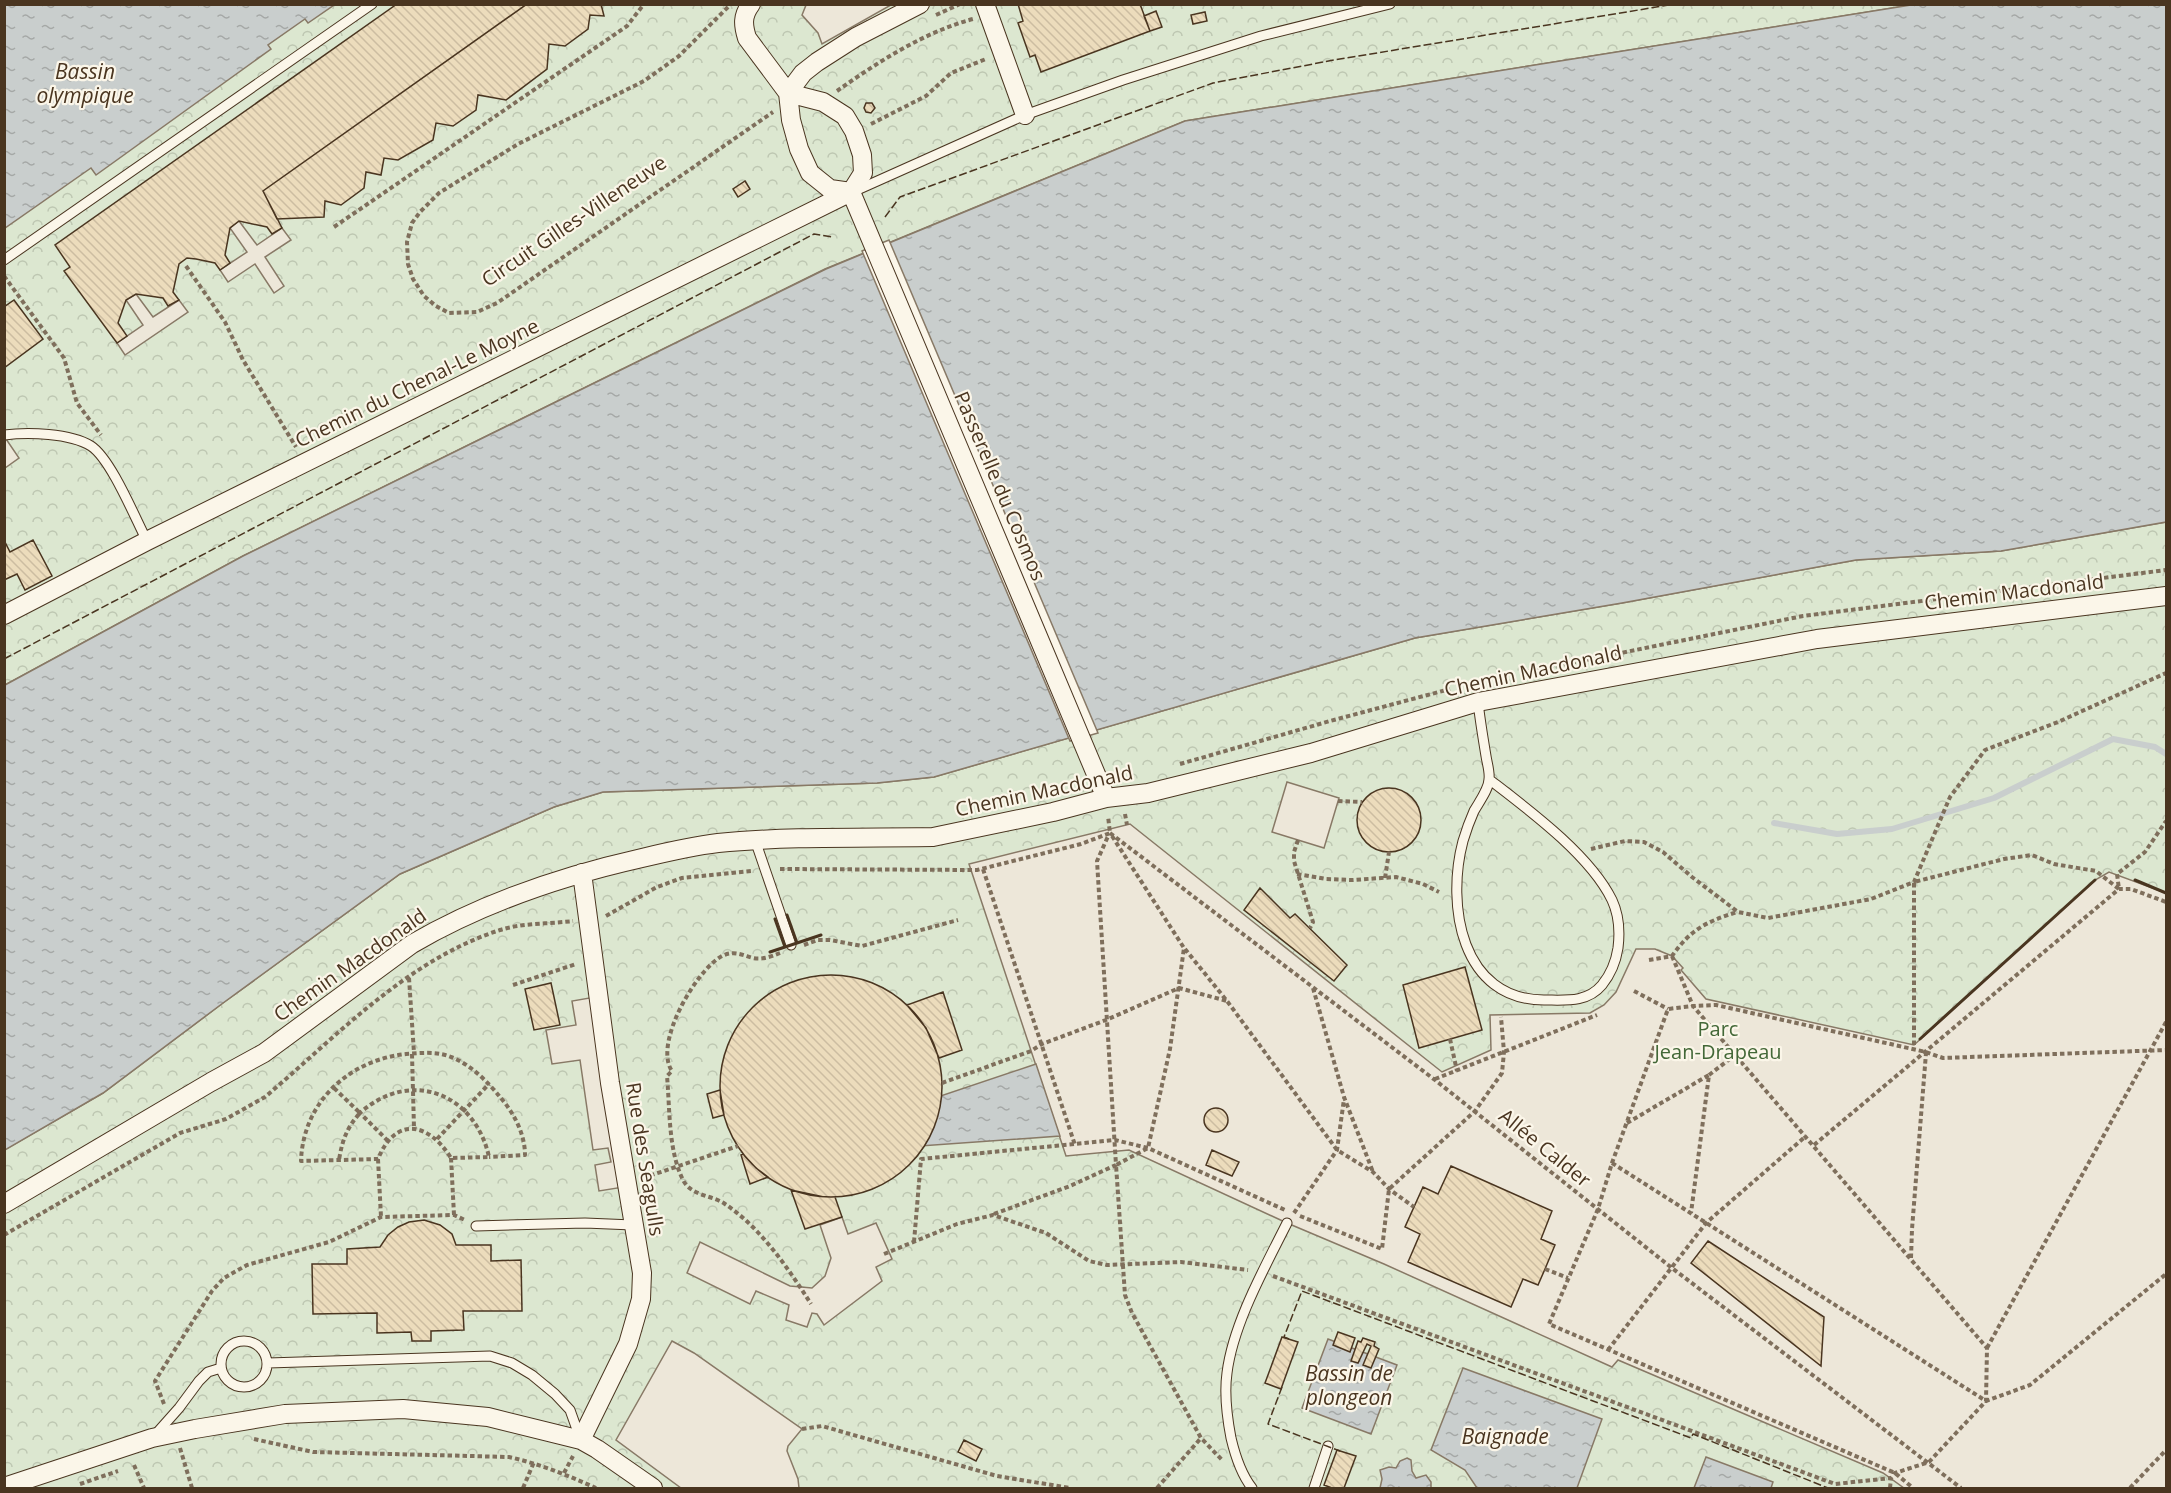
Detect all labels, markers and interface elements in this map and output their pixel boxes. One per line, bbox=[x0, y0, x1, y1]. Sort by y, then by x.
water label: Bassin olympique bbox=[36, 57, 134, 109]
street label: Circuit Gilles-Villeneuve bbox=[476, 149, 671, 293]
street label: Chemin du Chenal-Le Moyne bbox=[290, 312, 543, 453]
street label: Passerelle du Cosmos bbox=[948, 387, 1053, 585]
street label: Chemin Macdonald bbox=[1923, 567, 2105, 616]
street label: Chemin Macdonald bbox=[1442, 639, 1624, 703]
street label: Chemin Macdonald bbox=[953, 759, 1135, 823]
street label: Chemin Macdonald bbox=[268, 902, 431, 1027]
park label: Parc Jean-Drapeau bbox=[1652, 1015, 1782, 1065]
street label: Rue des Seagulls bbox=[620, 1080, 671, 1238]
street label: Allée Calder bbox=[1494, 1102, 1597, 1193]
water label: Bassin de plongeon bbox=[1305, 1359, 1393, 1411]
water label: Baignade bbox=[1461, 1422, 1549, 1450]

